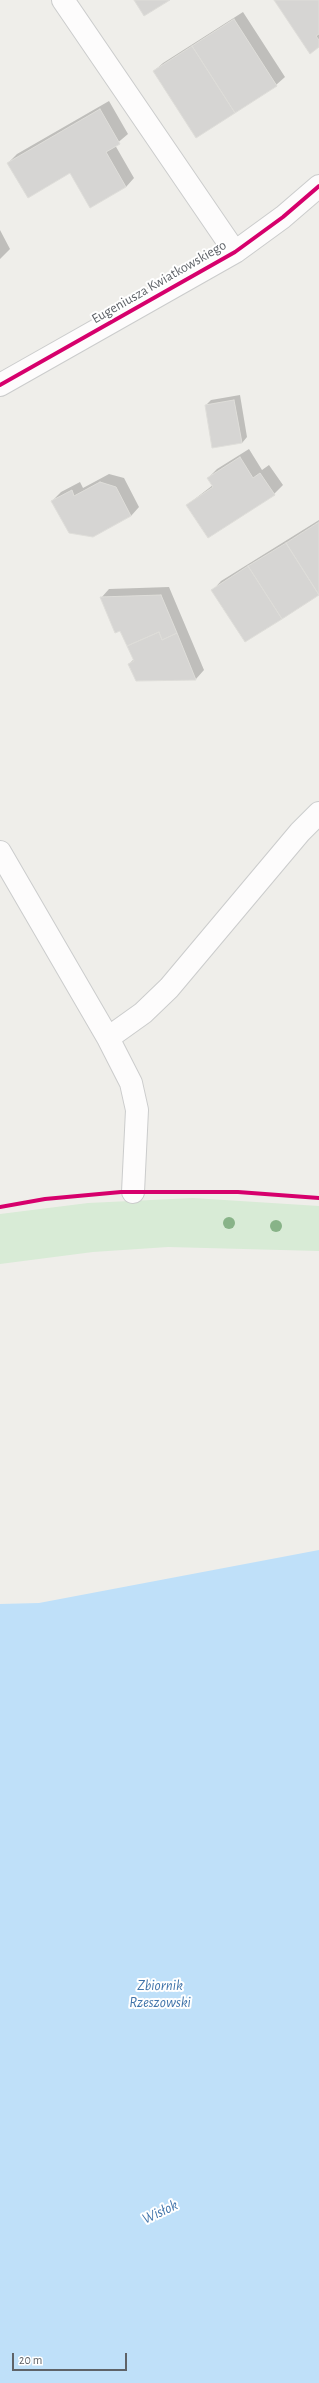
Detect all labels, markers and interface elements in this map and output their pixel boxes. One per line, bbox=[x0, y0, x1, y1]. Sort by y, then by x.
street label: Eugeniusza Kwiatkowskiego bbox=[89, 237, 229, 327]
water label: Zbiornik Rzeszowski bbox=[129, 1976, 191, 2011]
water label: Wisłok bbox=[139, 2196, 181, 2228]
scale bar bbox=[14, 2345, 129, 2371]
text: 20 m bbox=[19, 2354, 42, 2366]

